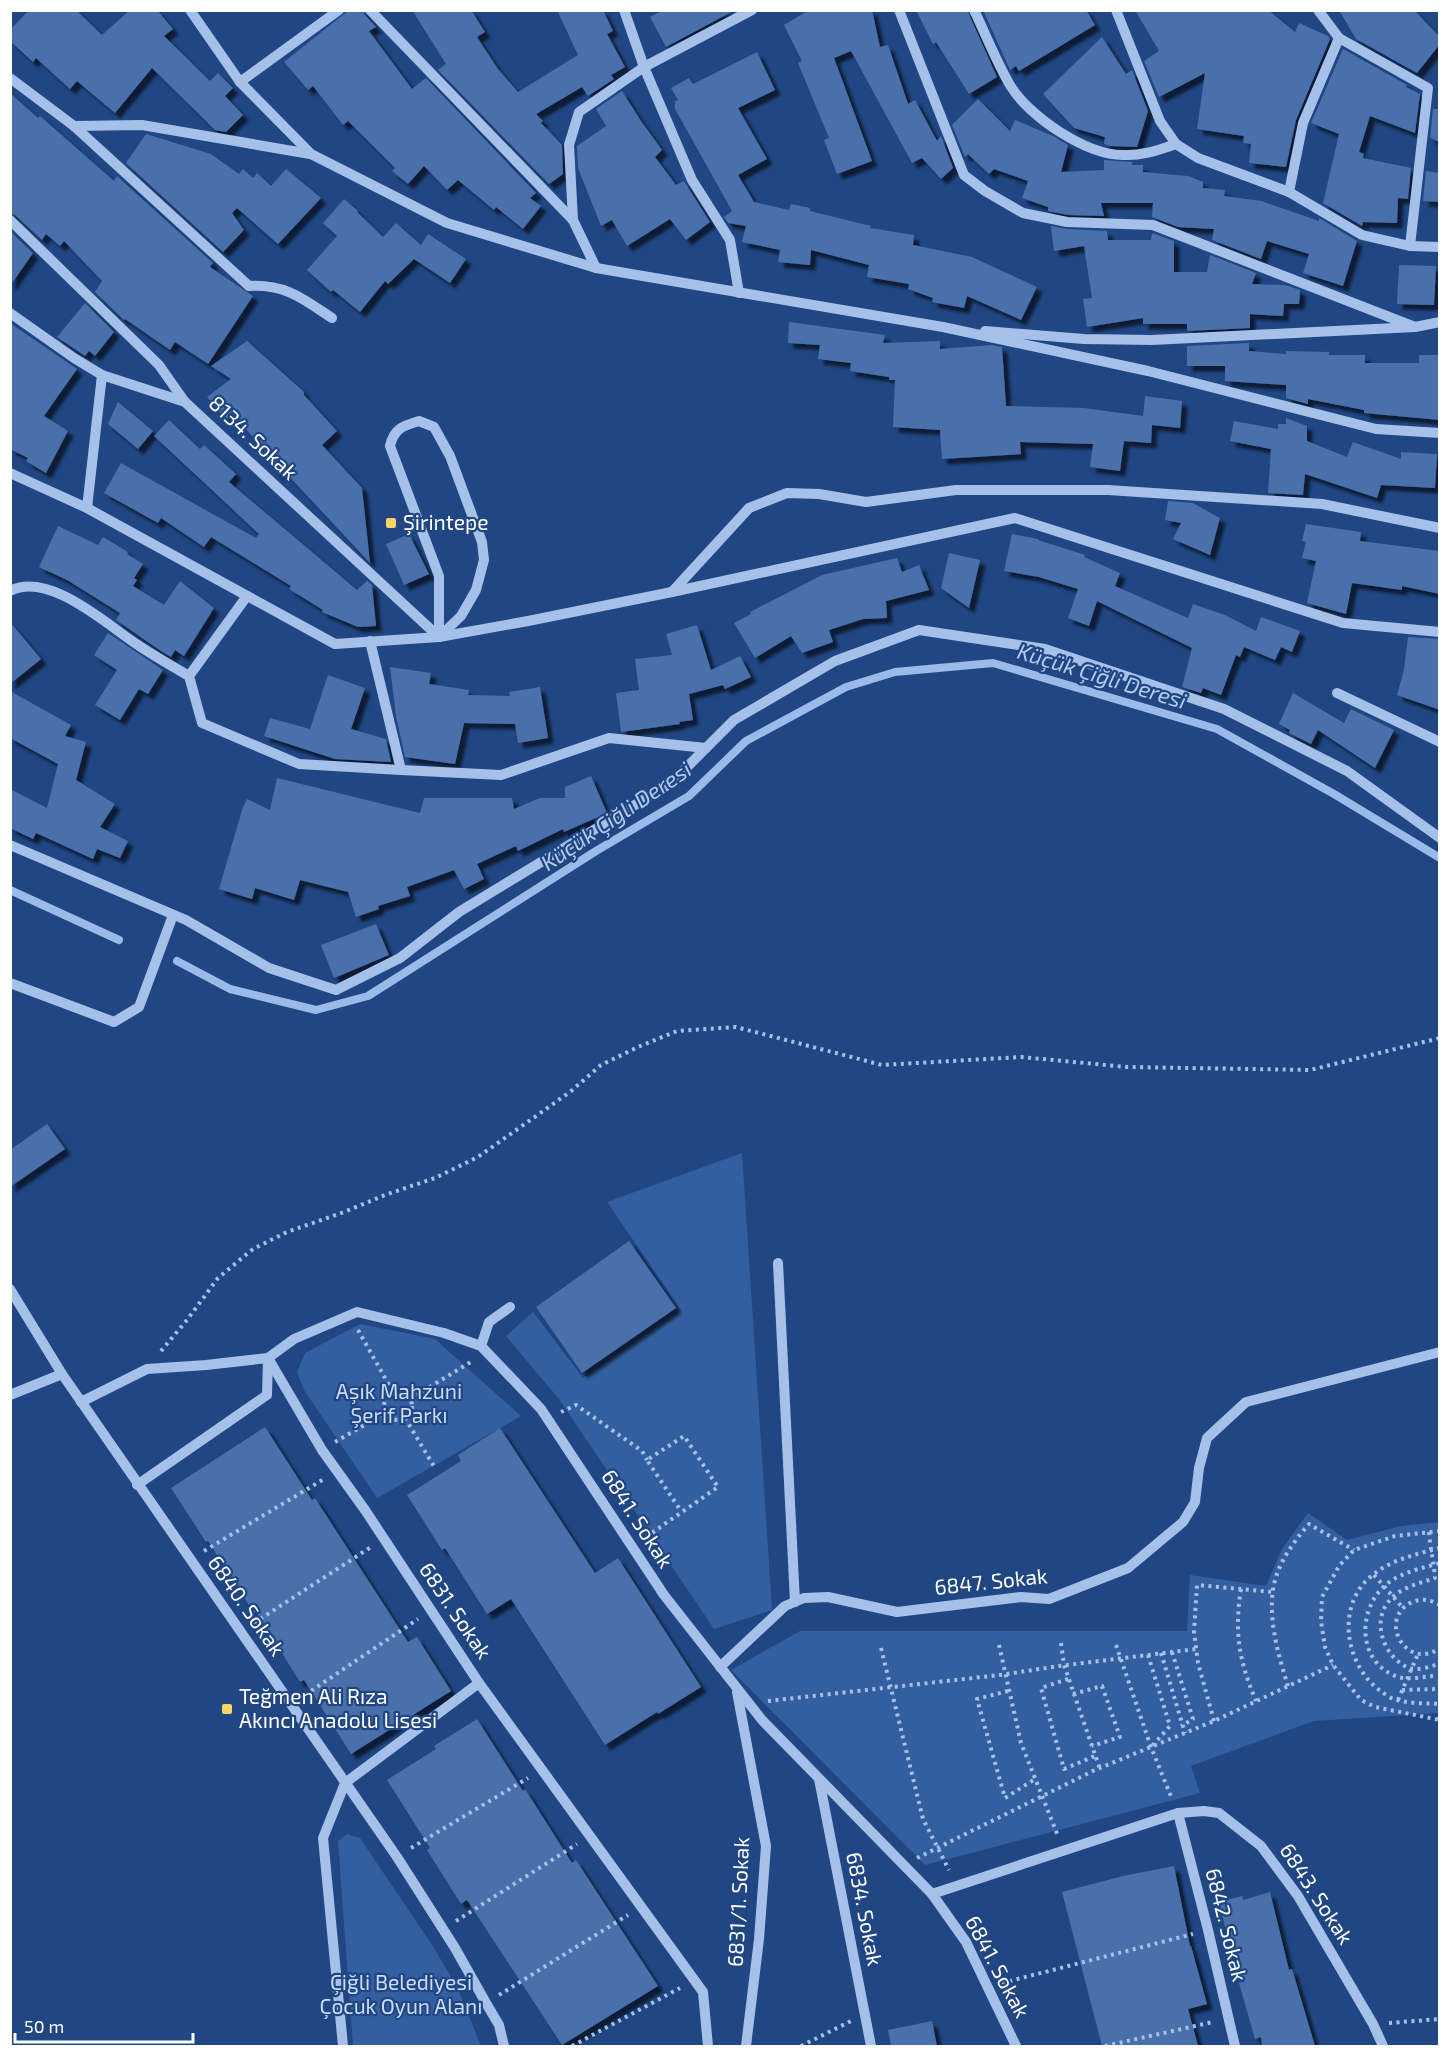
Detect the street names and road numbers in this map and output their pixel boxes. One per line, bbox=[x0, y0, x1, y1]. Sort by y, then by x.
street label: 8134. Sokak bbox=[205, 390, 304, 484]
street label: 6841. Sokak bbox=[597, 1464, 679, 1572]
street label: 6840. Sokak bbox=[204, 1550, 291, 1660]
street label: 6831. Sokak bbox=[415, 1557, 498, 1663]
street label: 6847. Sokak bbox=[933, 1562, 1049, 1599]
street label: 6831/1. Sokak bbox=[722, 1836, 753, 1968]
street label: 6843. Sokak bbox=[1275, 1838, 1359, 1949]
street label: 6834. Sokak bbox=[842, 1850, 889, 1968]
street label: 6842. Sokak bbox=[1201, 1866, 1254, 1984]
street label: 6841. Sokak bbox=[961, 1911, 1036, 2022]

